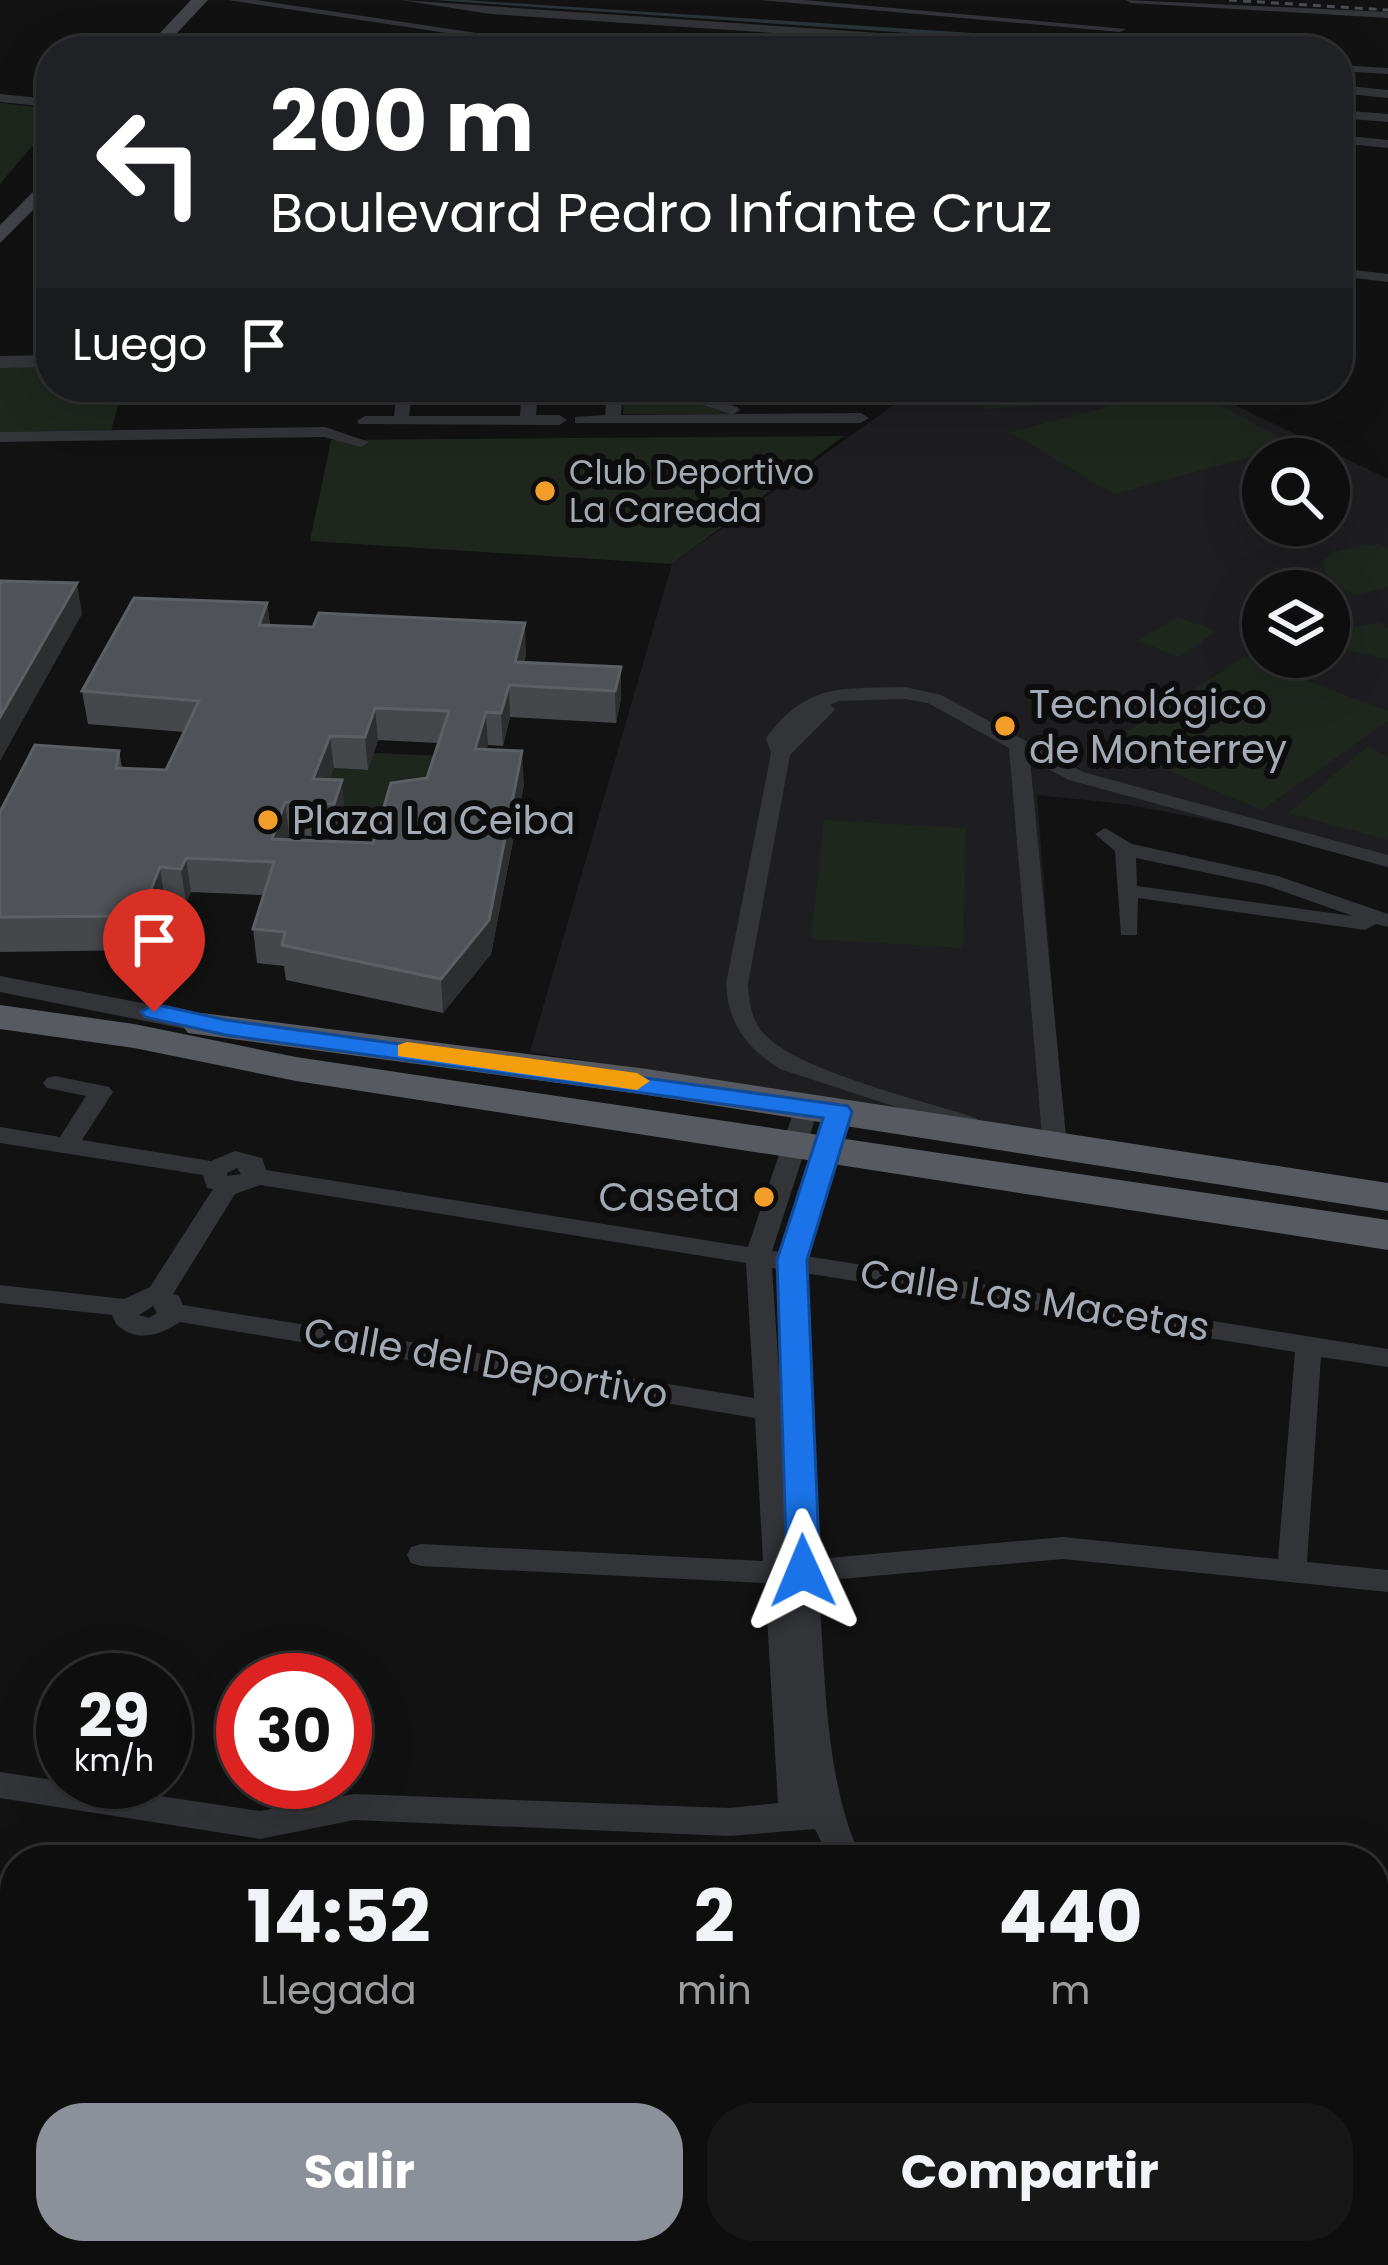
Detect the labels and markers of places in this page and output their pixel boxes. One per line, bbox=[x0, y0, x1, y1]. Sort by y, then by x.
place label: Club Deportivo La Careada bbox=[569, 449, 814, 534]
marker: Club Deportivo La Careada bbox=[532, 478, 558, 504]
place label: Tecnológico de Monterrey bbox=[1029, 677, 1287, 777]
marker: Tecnológico de Monterrey bbox=[992, 713, 1018, 739]
place label: Plaza La Ceiba bbox=[292, 793, 575, 848]
marker: Plaza La Ceiba bbox=[255, 807, 281, 833]
pin bbox=[103, 889, 205, 1012]
place label: Caseta bbox=[598, 1170, 740, 1225]
marker: Caseta bbox=[751, 1184, 777, 1210]

